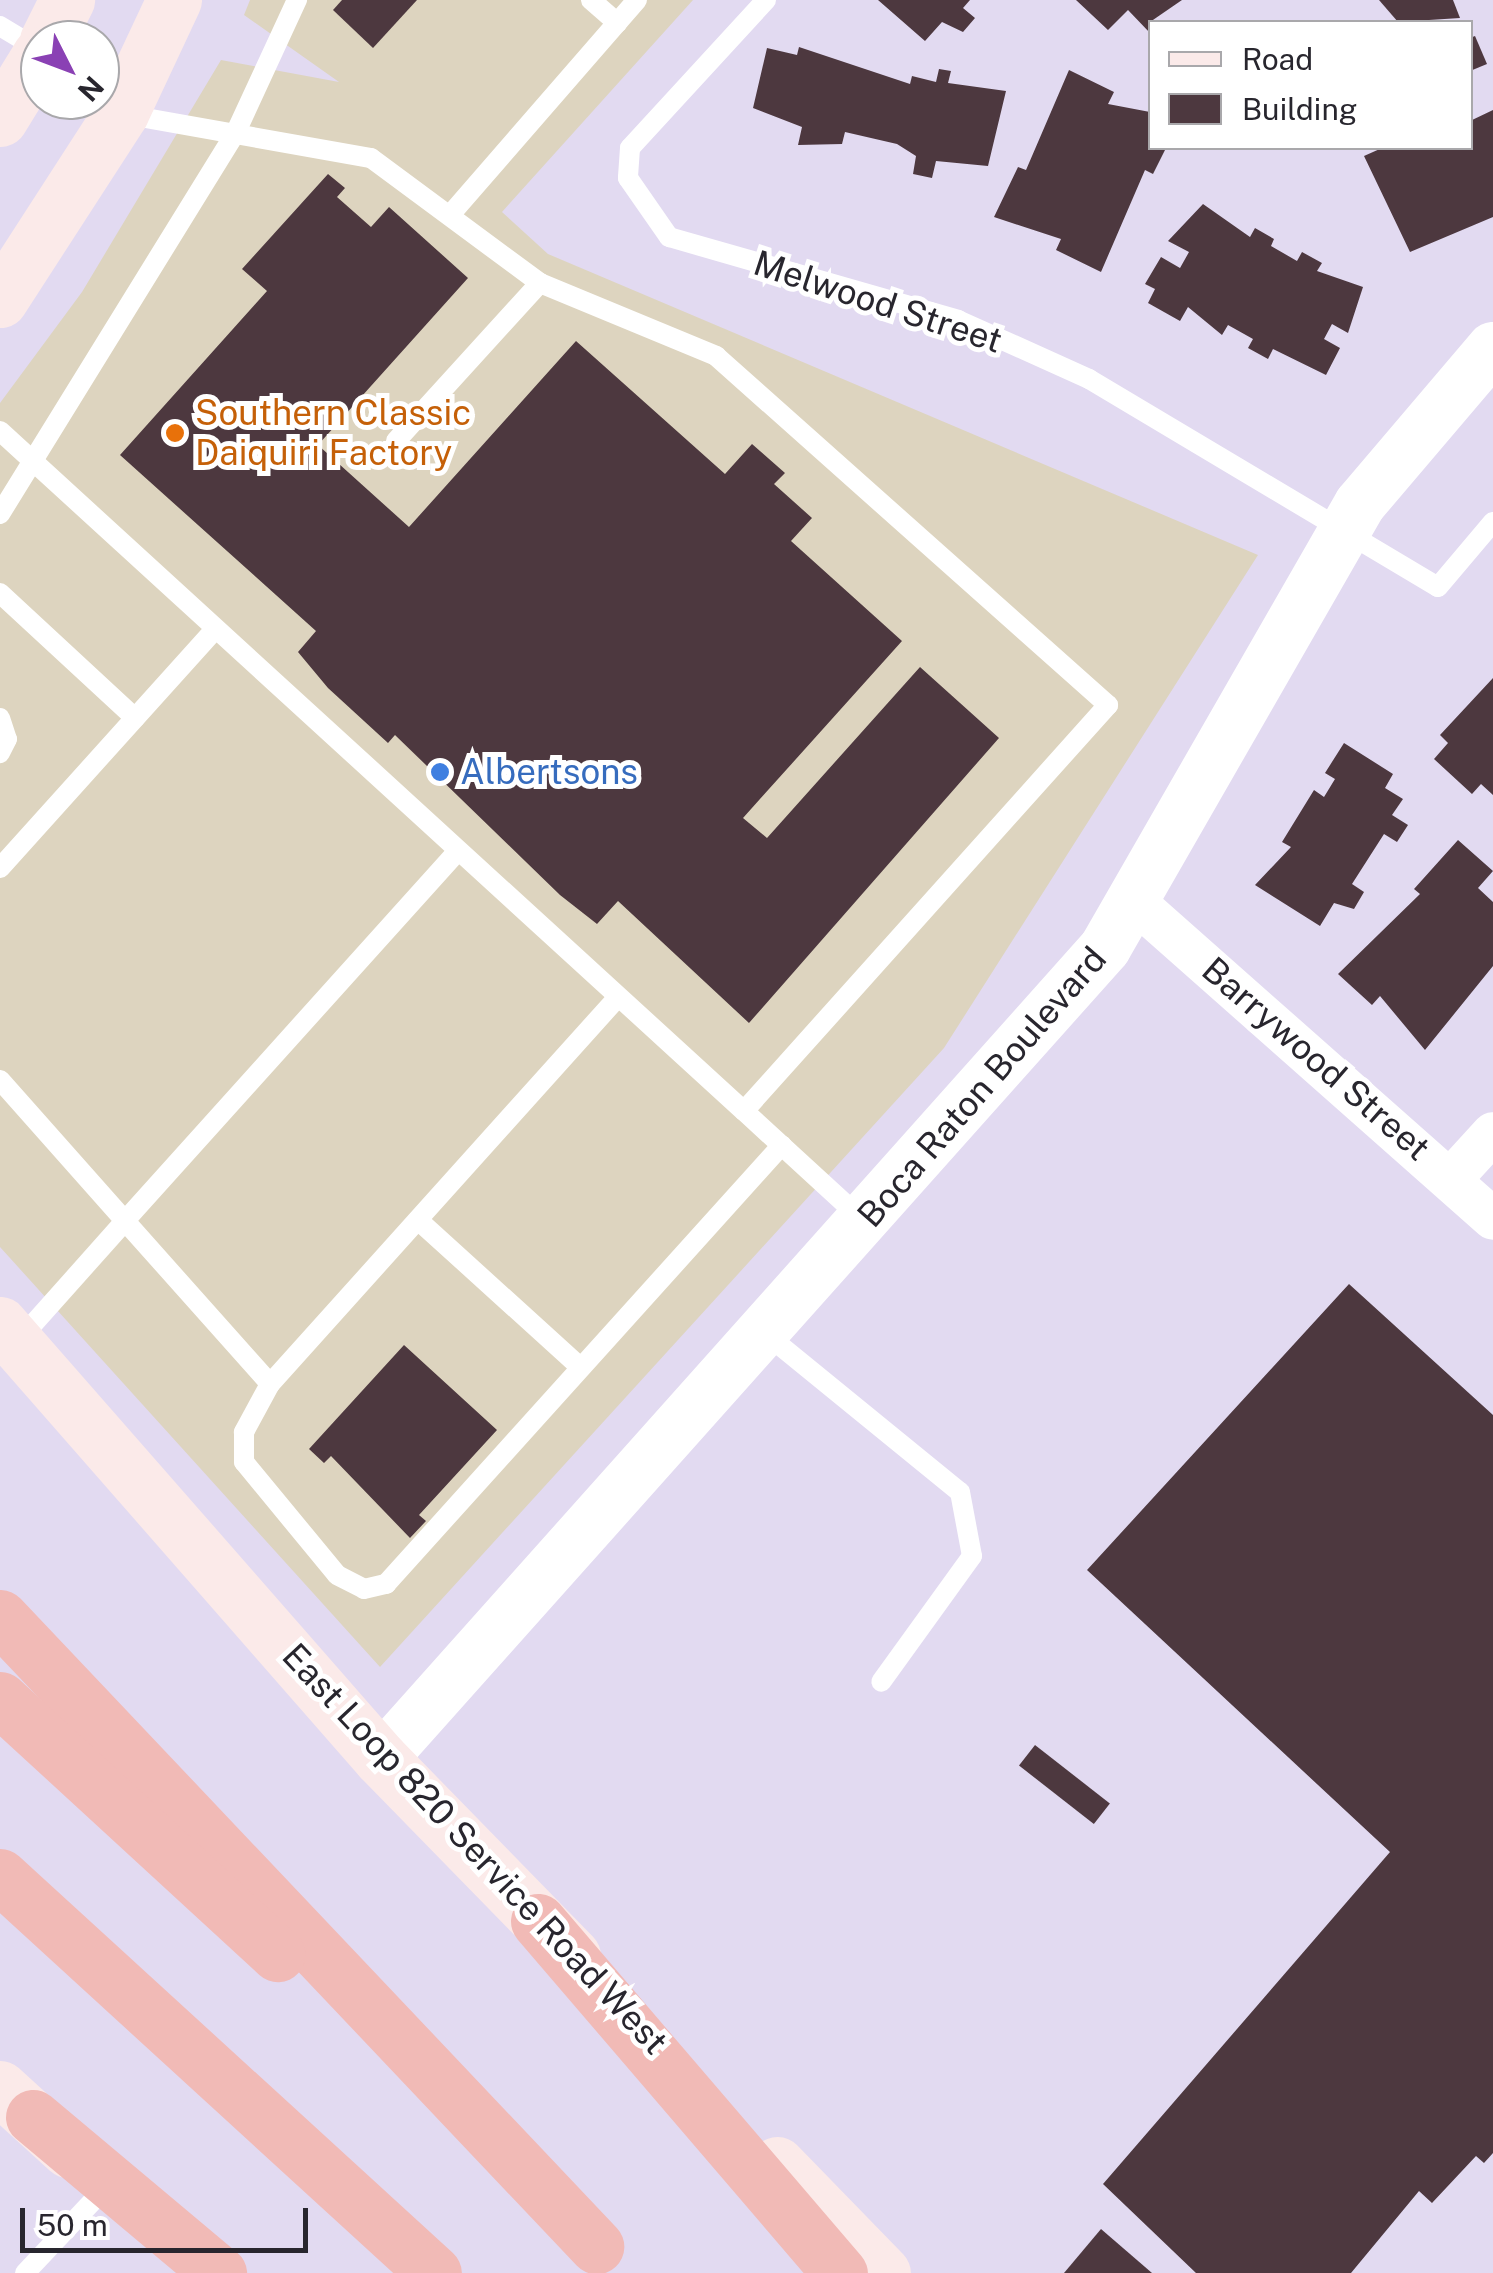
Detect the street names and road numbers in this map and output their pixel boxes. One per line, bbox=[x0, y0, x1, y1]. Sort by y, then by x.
street label: Melwood Street bbox=[749, 242, 1007, 362]
street label: Boca Raton Boulevard bbox=[849, 938, 1115, 1236]
street label: Barrywood Street bbox=[1194, 949, 1438, 1169]
street label: East Loop 820 Service Road West bbox=[273, 1635, 677, 2063]

